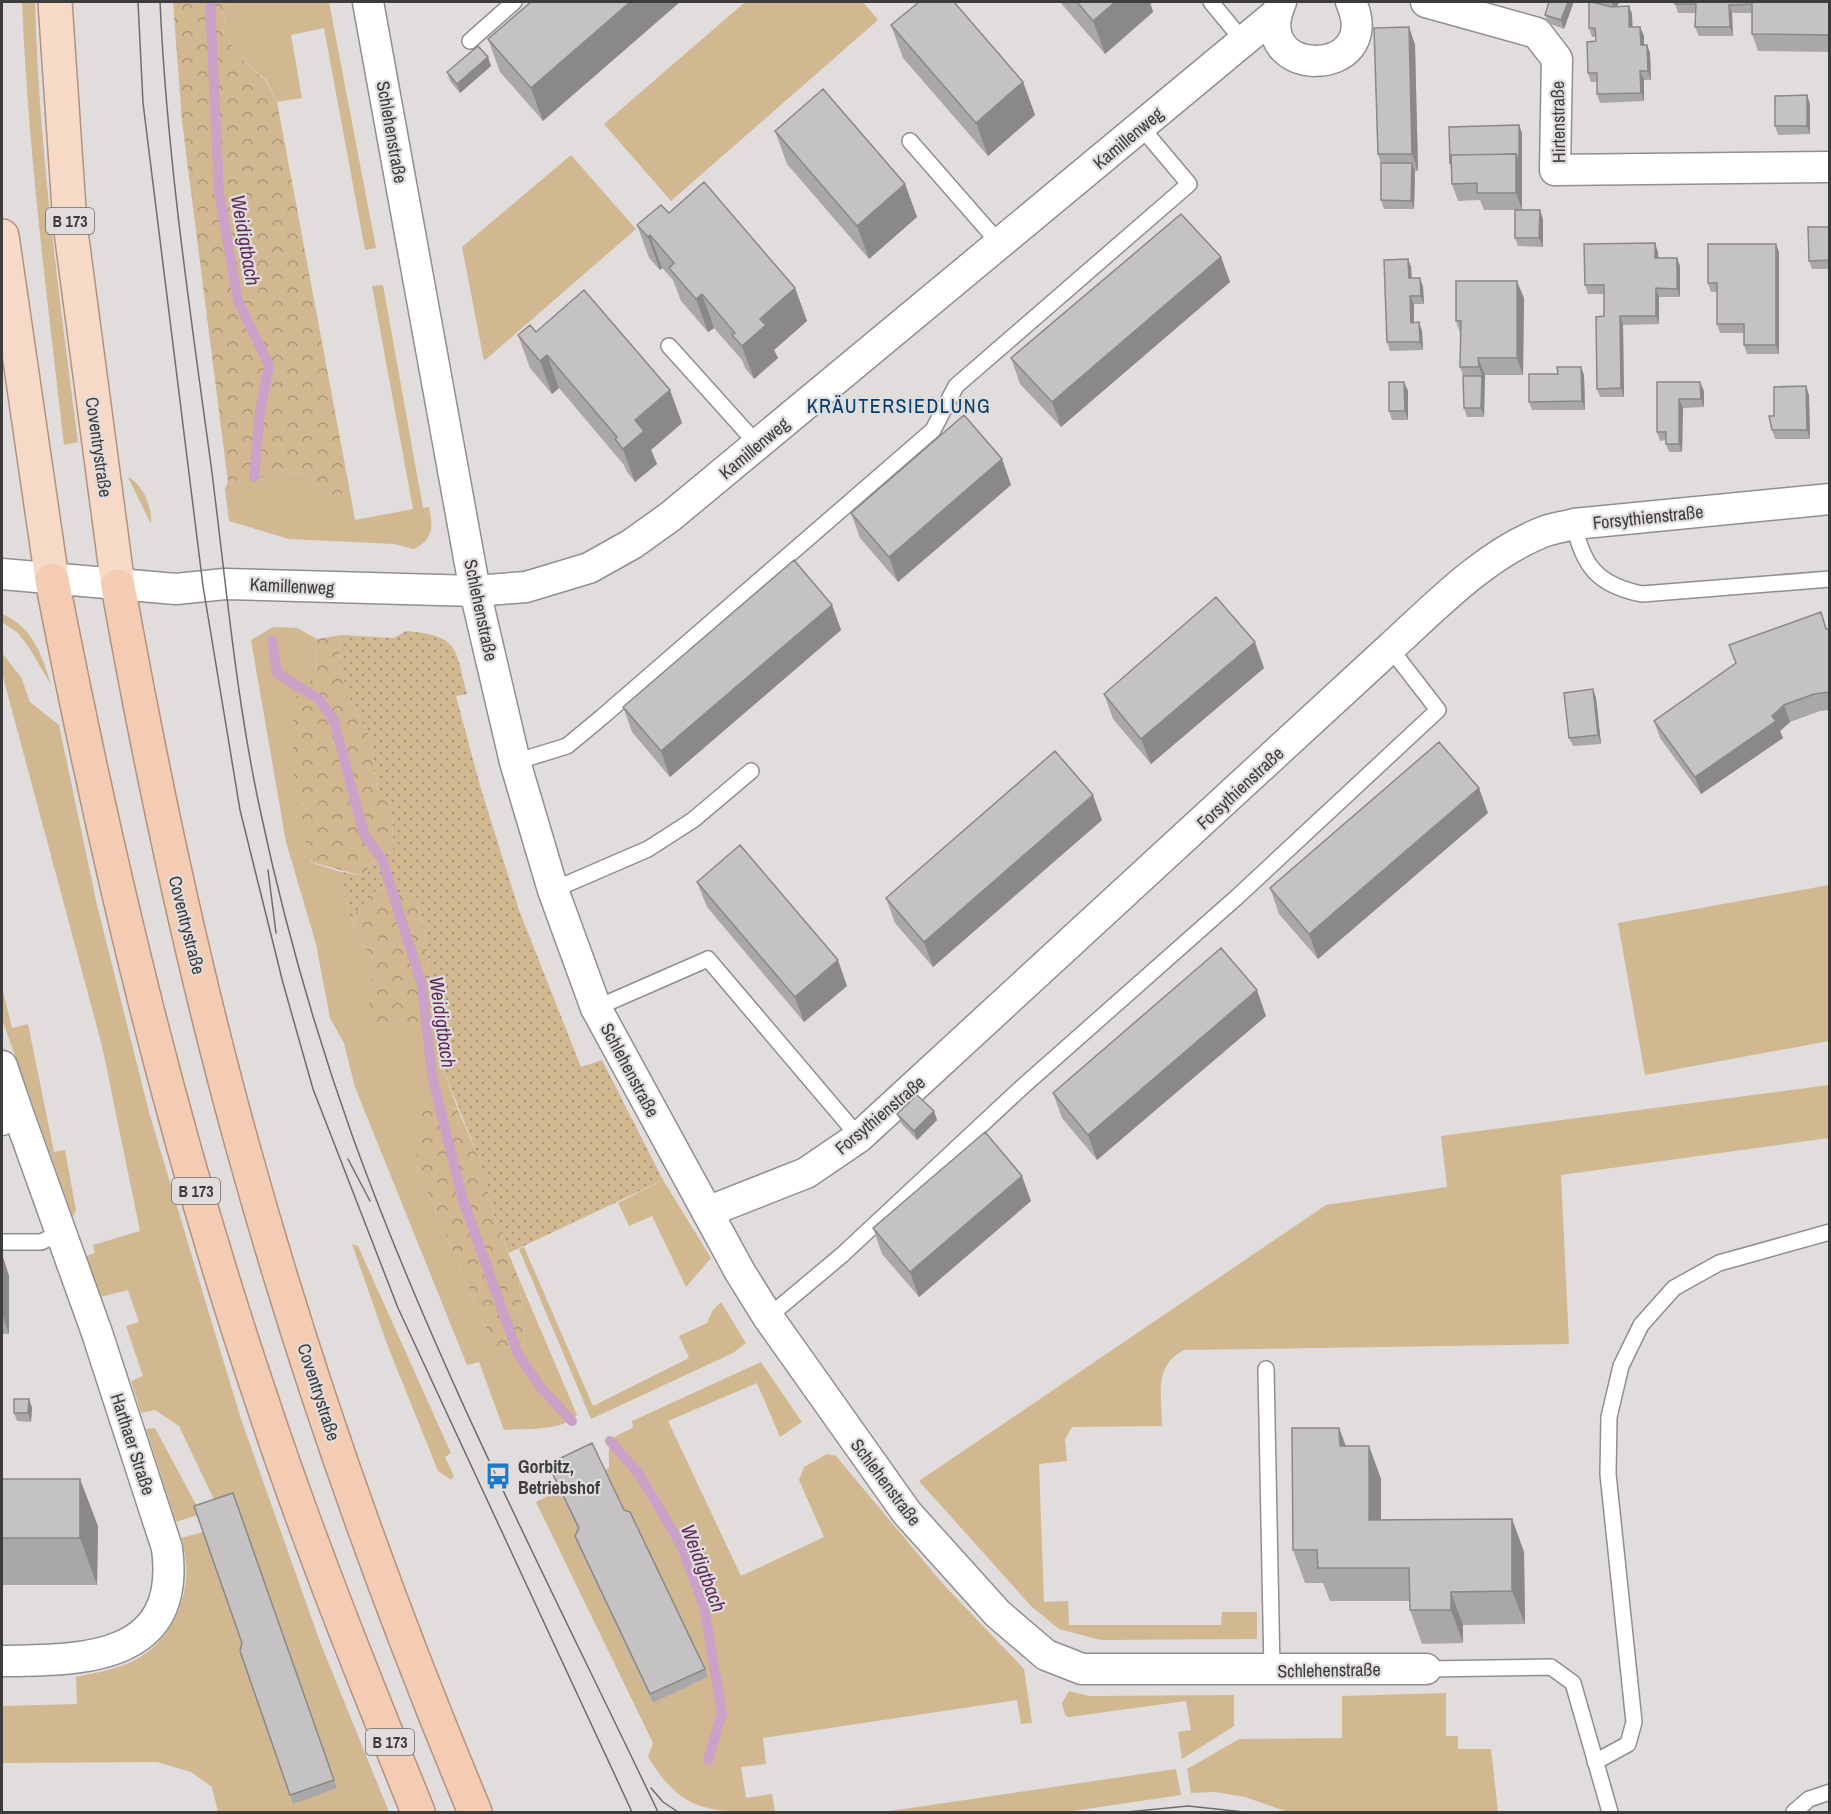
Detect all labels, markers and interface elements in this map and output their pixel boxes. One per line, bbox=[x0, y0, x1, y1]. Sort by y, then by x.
street label: Schlehenstraße bbox=[371, 79, 413, 185]
street label: Hirtenstraße bbox=[1545, 81, 1571, 163]
street label: Kamillenweg bbox=[1088, 101, 1169, 175]
water label: Weidigtbach bbox=[225, 192, 267, 288]
road number: B 173 bbox=[46, 208, 94, 234]
district label: KRÄUTERSIEDLUNG bbox=[807, 392, 991, 419]
street label: Coventrystraße bbox=[80, 395, 118, 499]
street label: Kamillenweg bbox=[714, 411, 795, 485]
street label: Forsythienstraße bbox=[1592, 499, 1704, 535]
street label: Schlehenstraße bbox=[458, 557, 504, 663]
street label: Kamillenweg bbox=[249, 571, 336, 601]
street label: Forsythienstraße bbox=[1191, 741, 1289, 835]
street label: Coventrystraße bbox=[163, 873, 211, 977]
water label: Weidigtbach bbox=[423, 975, 463, 1069]
street label: Schlehenstraße bbox=[595, 1018, 665, 1122]
street label: Forsythienstraße bbox=[830, 1070, 930, 1160]
road number: B 173 bbox=[172, 1178, 220, 1204]
street label: Coventrystraße bbox=[292, 1340, 346, 1444]
street label: Harthaer Straße bbox=[105, 1390, 161, 1498]
street label: Schlehenstraße bbox=[845, 1433, 927, 1531]
place label: Gorbitz, Betriebshof bbox=[518, 1454, 600, 1500]
bus stop icon: Gorbitz, Betriebshof bbox=[483, 1461, 513, 1491]
water label: Weidigtbach bbox=[675, 1520, 733, 1616]
street label: Schlehenstraße bbox=[1277, 1657, 1381, 1683]
road number: B 173 bbox=[366, 1729, 414, 1755]

